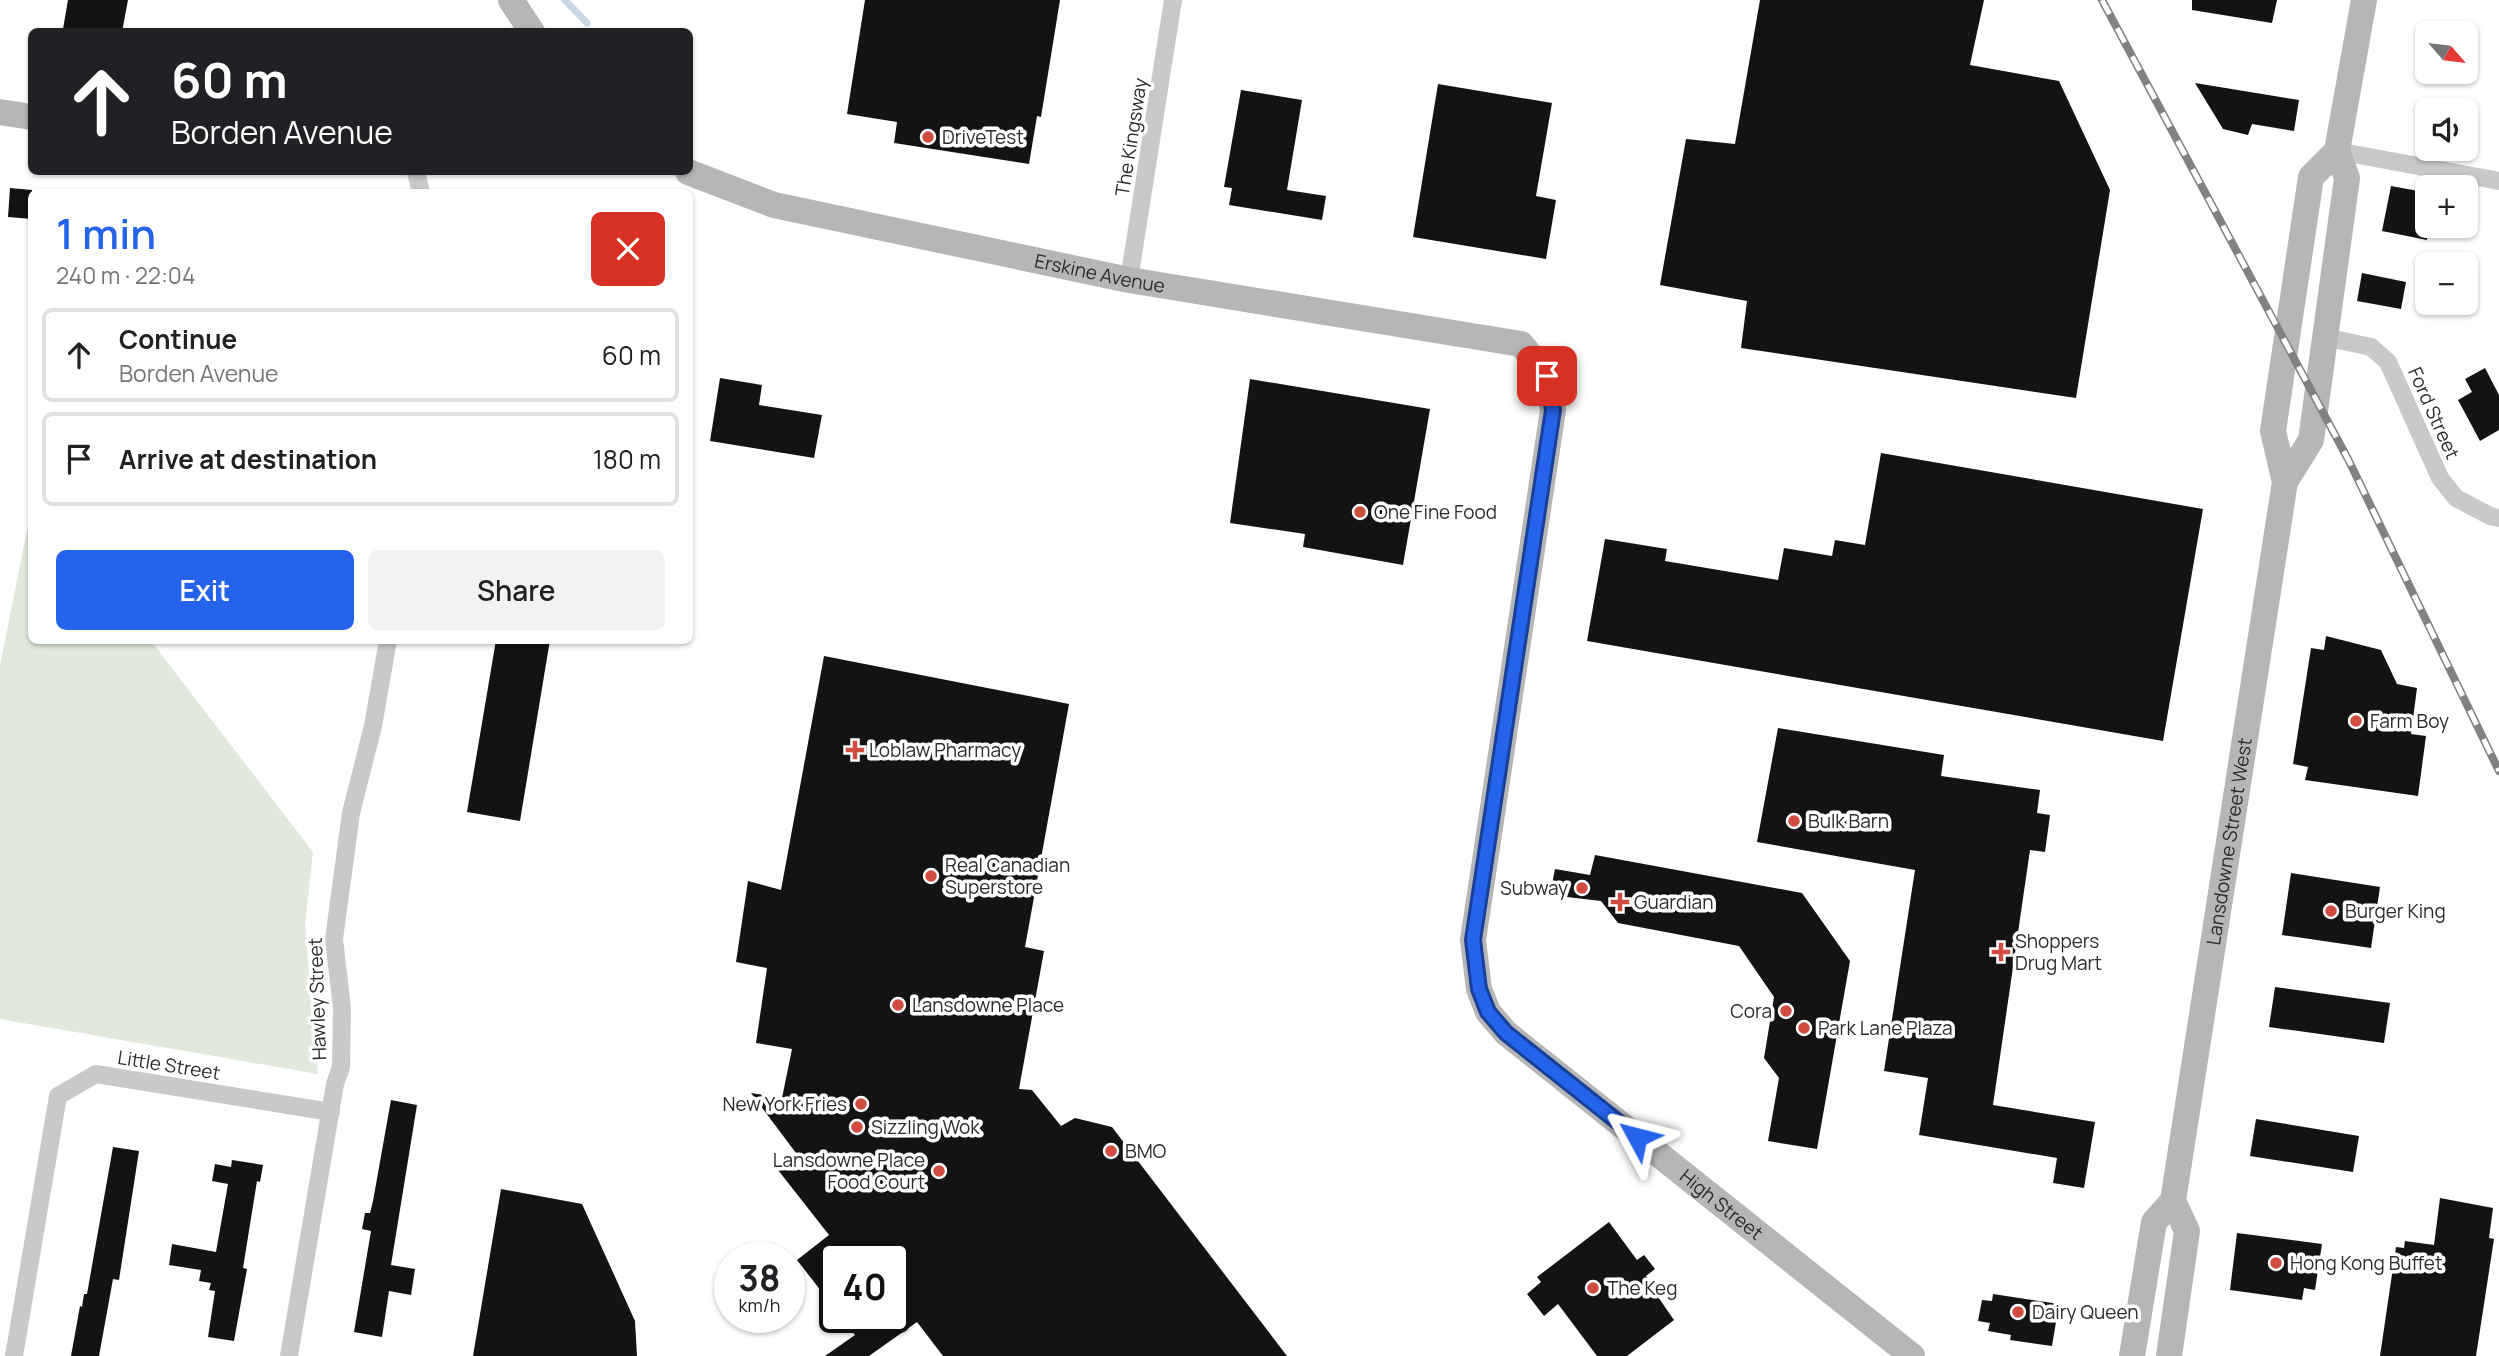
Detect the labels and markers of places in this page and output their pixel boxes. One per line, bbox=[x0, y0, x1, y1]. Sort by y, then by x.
place label: DriveTest bbox=[942, 124, 1024, 150]
marker: DriveTest bbox=[920, 129, 936, 145]
pin bbox=[1517, 346, 1577, 406]
place label: One Fine Food bbox=[1374, 499, 1497, 525]
marker: One Fine Food bbox=[1352, 504, 1368, 520]
place label: Farm Boy bbox=[2370, 708, 2449, 734]
marker: Farm Boy bbox=[2348, 713, 2364, 729]
place label: Loblaw Pharmacy bbox=[869, 737, 1021, 763]
marker: Loblaw Pharmacy bbox=[847, 742, 863, 758]
place label: Bulk Barn bbox=[1808, 808, 1889, 834]
marker: Bulk Barn bbox=[1786, 813, 1802, 829]
place label: Real Canadian Superstore bbox=[945, 852, 1070, 900]
marker: Real Canadian Superstore bbox=[923, 868, 939, 884]
place label: Subway bbox=[1500, 875, 1568, 901]
marker: Subway bbox=[1574, 880, 1590, 896]
place label: Guardian bbox=[1634, 889, 1713, 915]
marker: Guardian bbox=[1612, 894, 1628, 910]
place label: Burger King bbox=[2345, 898, 2446, 924]
marker: Burger King bbox=[2323, 903, 2339, 919]
place label: Shoppers Drug Mart bbox=[2015, 928, 2102, 976]
marker: Shoppers Drug Mart bbox=[1993, 944, 2009, 960]
place label: Lansdowne Place bbox=[912, 992, 1064, 1018]
marker: Lansdowne Place bbox=[890, 997, 906, 1013]
place label: Cora bbox=[1730, 998, 1772, 1024]
marker: Cora bbox=[1778, 1003, 1794, 1019]
place label: Park Lane Plaza bbox=[1818, 1015, 1953, 1041]
marker: Park Lane Plaza bbox=[1796, 1020, 1812, 1036]
place label: New York Fries bbox=[723, 1091, 847, 1117]
marker: New York Fries bbox=[853, 1096, 869, 1112]
place label: Sizzling Wok bbox=[871, 1114, 980, 1140]
marker: Sizzling Wok bbox=[849, 1119, 865, 1135]
place label: BMO bbox=[1125, 1138, 1167, 1164]
marker: BMO bbox=[1103, 1143, 1119, 1159]
place label: Lansdowne Place Food Court bbox=[773, 1147, 925, 1195]
marker: Lansdowne Place Food Court bbox=[931, 1163, 947, 1179]
place label: Hong Kong Buffet bbox=[2290, 1250, 2443, 1276]
marker: Hong Kong Buffet bbox=[2268, 1255, 2284, 1271]
place label: The Keg bbox=[1607, 1275, 1677, 1301]
marker: The Keg bbox=[1585, 1280, 1601, 1296]
place label: Dairy Queen bbox=[2032, 1299, 2139, 1325]
marker: Dairy Queen bbox=[2010, 1304, 2026, 1320]

